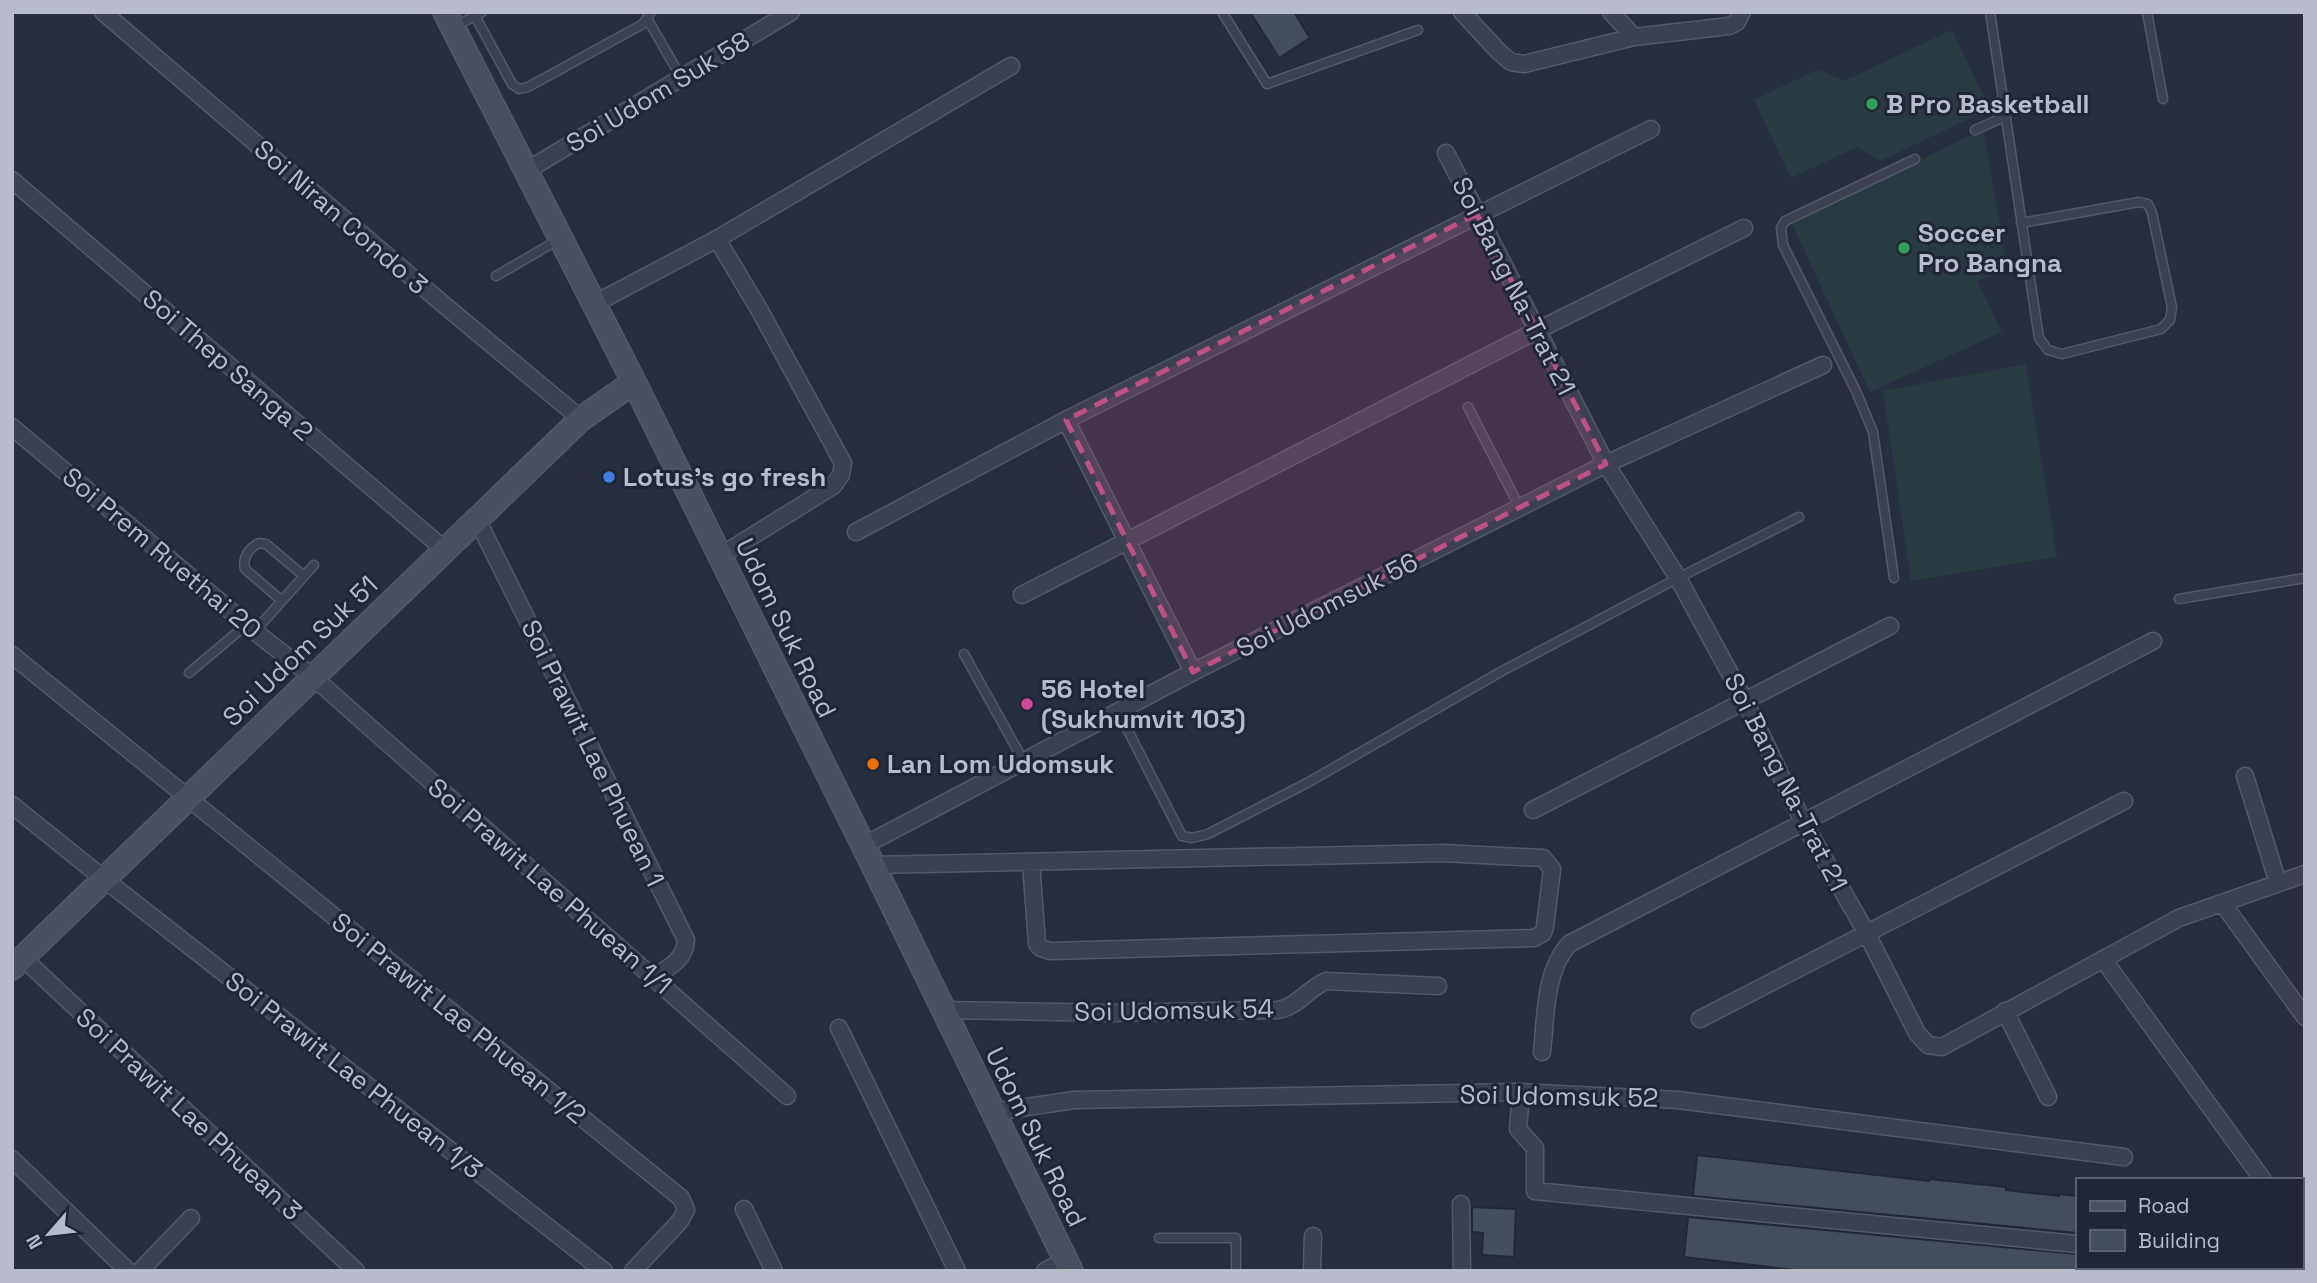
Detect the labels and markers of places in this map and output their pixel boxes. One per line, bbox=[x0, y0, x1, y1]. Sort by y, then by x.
place label: B Pro Basketball bbox=[1886, 87, 2090, 121]
marker: B Pro Basketball bbox=[1864, 96, 1880, 112]
place label: Soccer Pro Bangna bbox=[1918, 216, 2062, 280]
marker: Soccer Pro Bangna bbox=[1896, 240, 1912, 256]
place label: Lotus's go fresh bbox=[623, 460, 826, 494]
marker: Lotus's go fresh bbox=[601, 469, 617, 485]
place label: 56 Hotel (Sukhumvit 103) bbox=[1041, 672, 1246, 736]
marker: 56 Hotel (Sukhumvit 103) bbox=[1019, 696, 1035, 712]
place label: Lan Lom Udomsuk bbox=[887, 747, 1114, 781]
marker: Lan Lom Udomsuk bbox=[865, 756, 881, 772]

